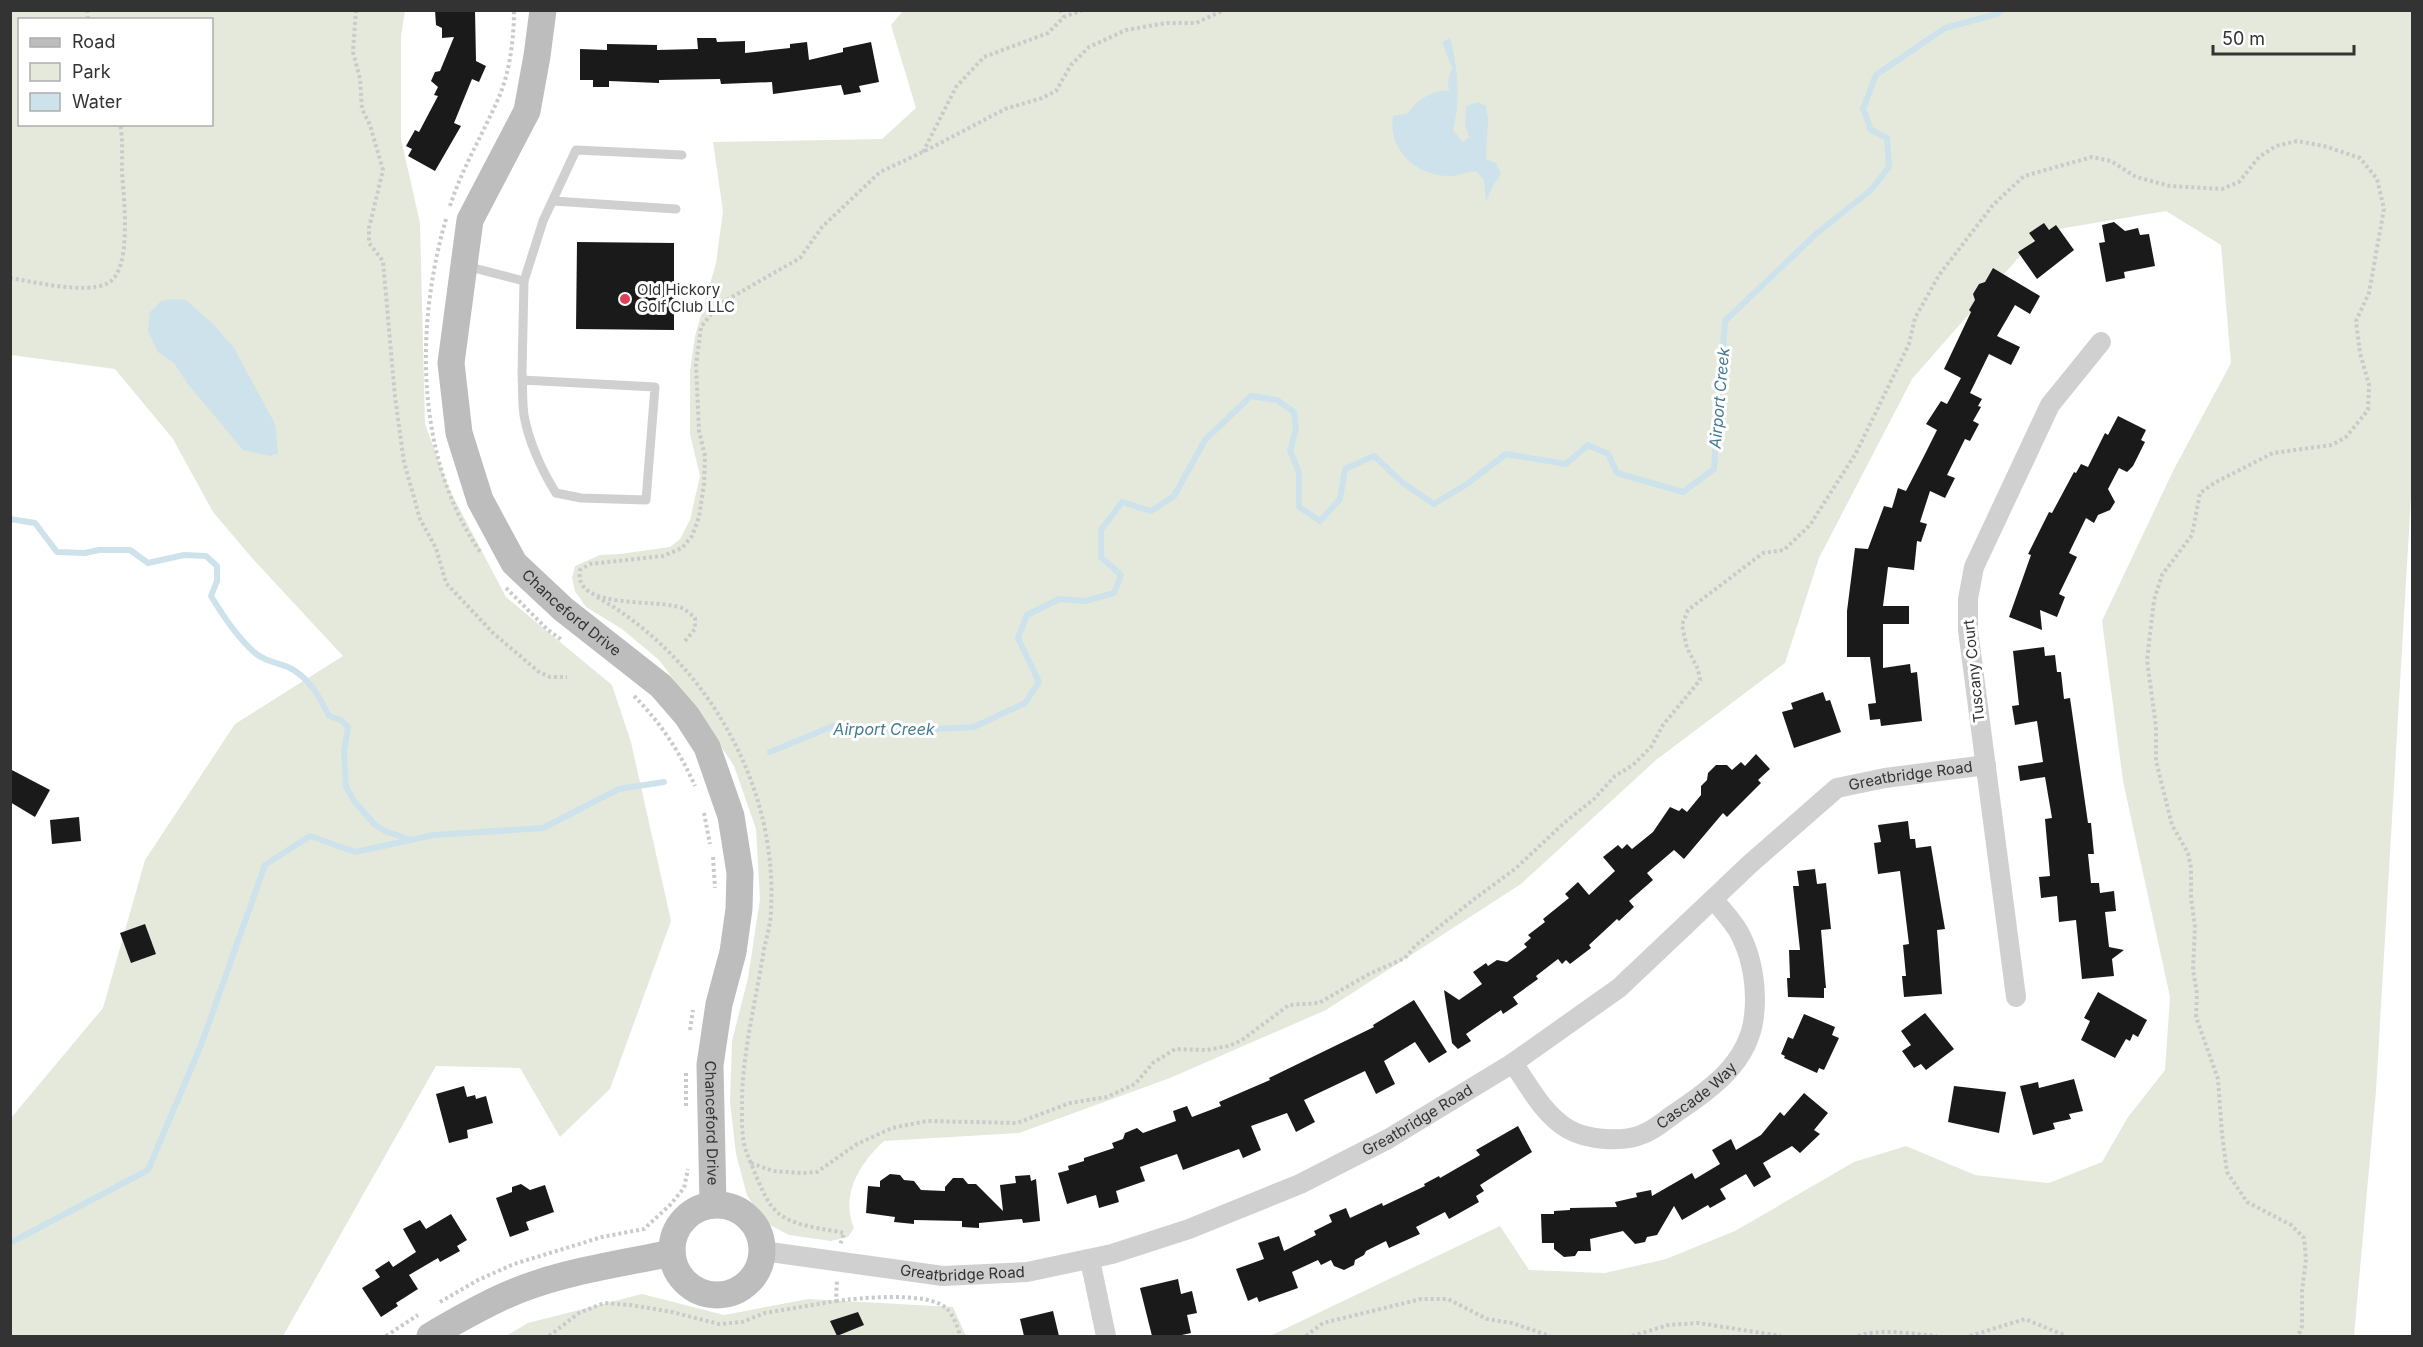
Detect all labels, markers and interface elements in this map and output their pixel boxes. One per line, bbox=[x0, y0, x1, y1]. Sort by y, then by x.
legend bbox=[18, 18, 213, 126]
scale bar bbox=[2213, 18, 2354, 56]
text: 50 m bbox=[2222, 28, 2265, 49]
text: Road bbox=[72, 31, 115, 52]
text: Park bbox=[72, 61, 111, 82]
text: Water bbox=[72, 91, 122, 112]
place label: Old Hickory Golf Club LLC bbox=[637, 280, 735, 316]
marker: Old Hickory Golf Club LLC bbox=[618, 292, 632, 306]
water label: Airport Creek bbox=[1705, 346, 1733, 450]
street label: Chanceford Drive bbox=[518, 565, 625, 660]
street label: Tuscany Court bbox=[1959, 619, 1988, 723]
water label: Airport Creek bbox=[832, 719, 935, 739]
street label: Greatbridge Road bbox=[1847, 757, 1974, 794]
street label: Cascade Way bbox=[1652, 1058, 1741, 1133]
street label: Chanceford Drive bbox=[701, 1061, 723, 1186]
street label: Greatbridge Road bbox=[1359, 1080, 1476, 1160]
street label: Greatbridge Road bbox=[899, 1260, 1025, 1285]

